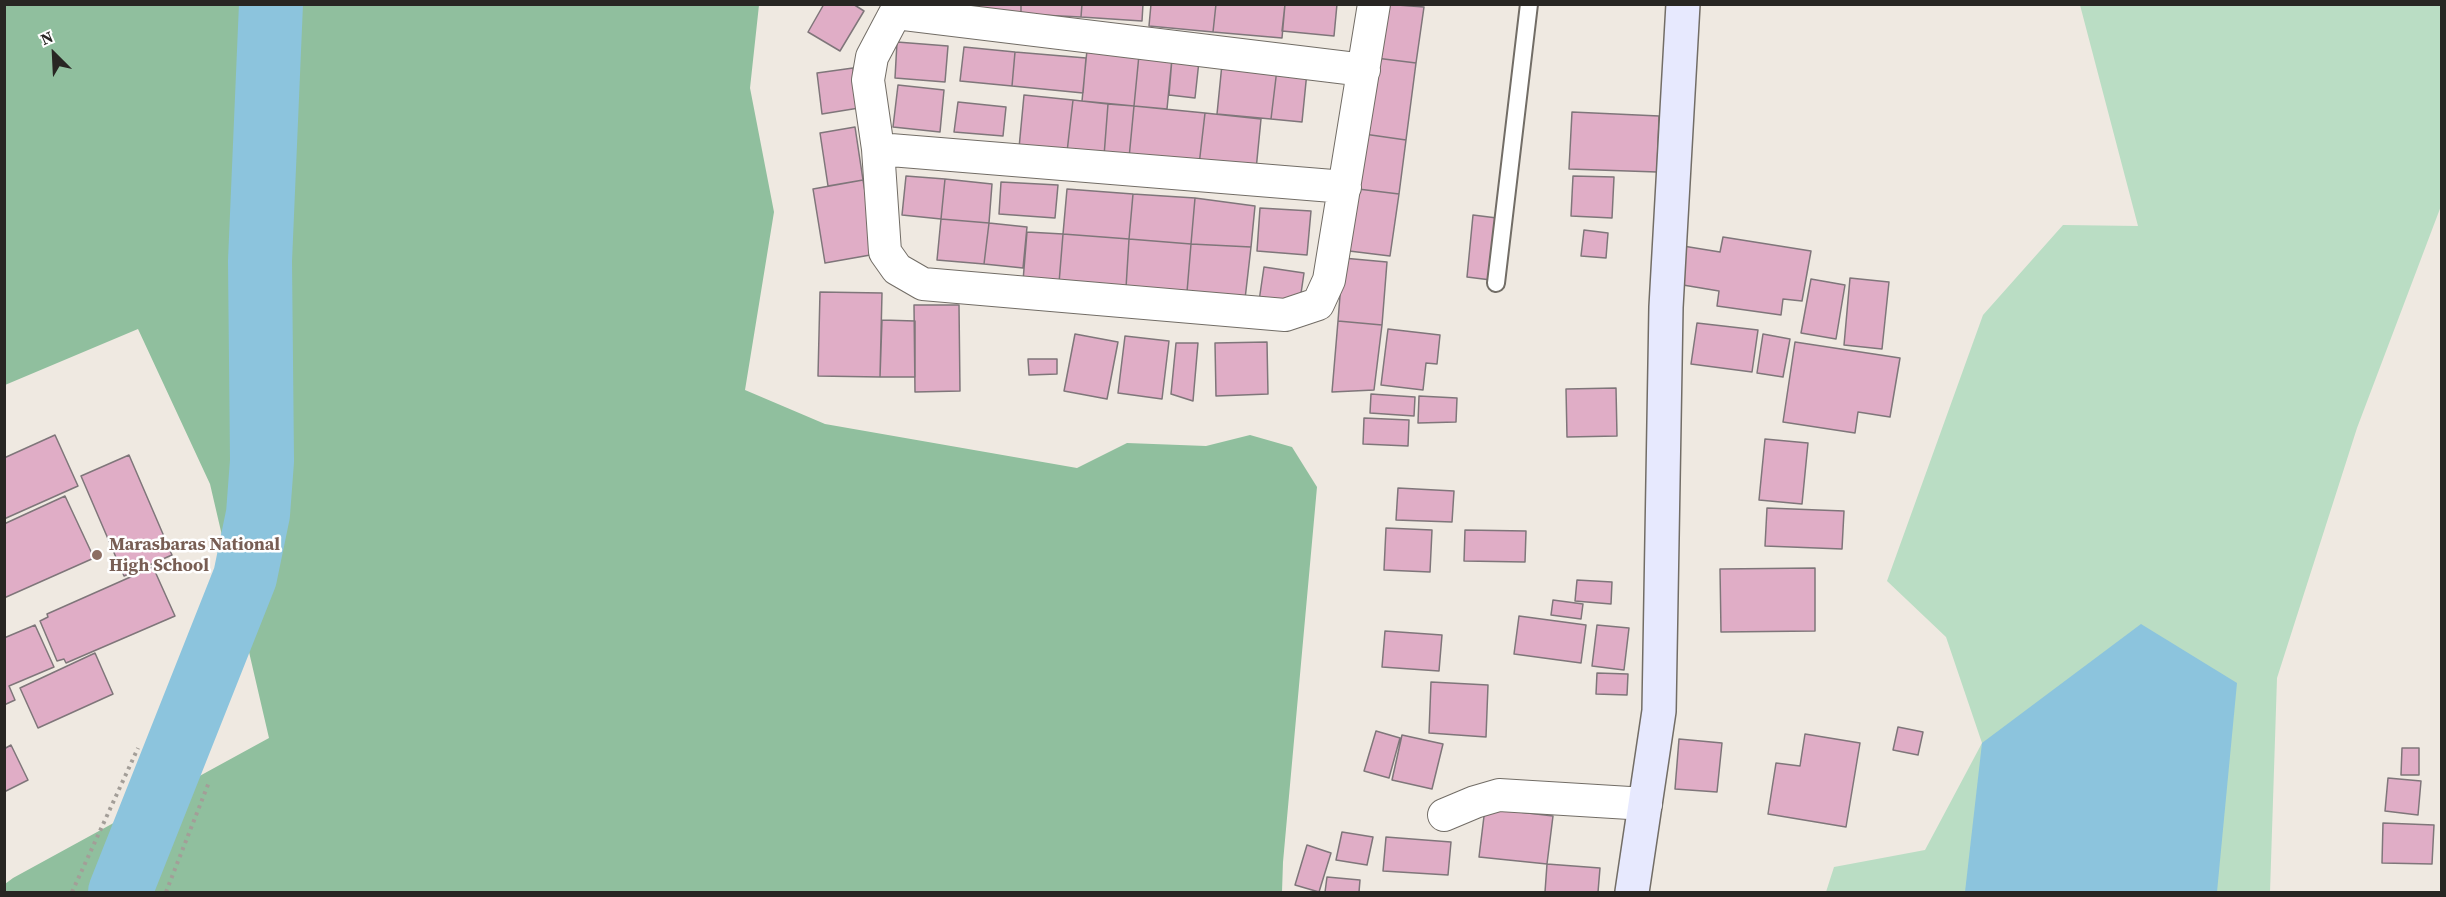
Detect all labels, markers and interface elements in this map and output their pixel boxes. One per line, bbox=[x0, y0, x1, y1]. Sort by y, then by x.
north arrow bbox=[24, 24, 84, 84]
text: N bbox=[37, 25, 56, 50]
place label: Marasbaras National High School bbox=[109, 534, 280, 576]
marker: Marasbaras National High School bbox=[90, 548, 104, 562]

